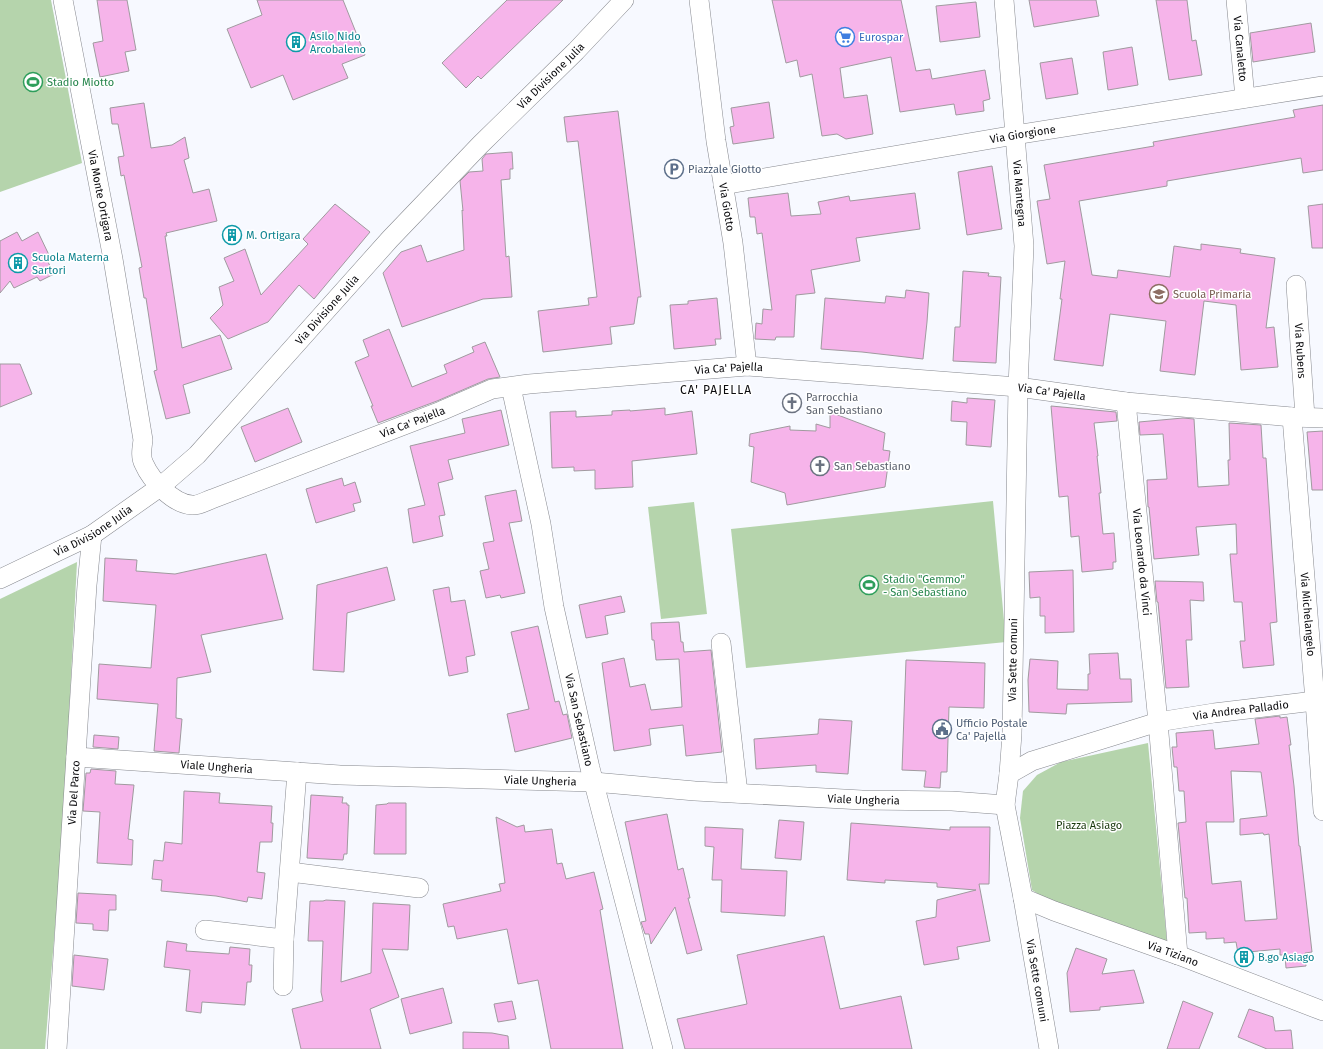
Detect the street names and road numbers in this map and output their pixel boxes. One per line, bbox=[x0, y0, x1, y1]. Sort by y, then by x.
street label: Via Canaletto bbox=[1231, 15, 1250, 82]
street label: Via Divisione Julia bbox=[514, 40, 587, 111]
street label: Via Giorgione bbox=[989, 122, 1056, 146]
street label: Via Monte Ortigara bbox=[86, 149, 116, 242]
street label: Via Mantegna bbox=[1011, 159, 1029, 227]
street label: Via Giotto bbox=[717, 182, 737, 232]
street label: Via Divisione Julia bbox=[292, 272, 361, 347]
street label: Via Rubens bbox=[1292, 323, 1309, 379]
street label: Via Ca' Pajella bbox=[694, 359, 764, 377]
street label: Via Ca' Pajella bbox=[1017, 381, 1087, 403]
street label: Via Ca' Pajella bbox=[378, 404, 447, 440]
street label: Via Divisione Julia bbox=[52, 502, 135, 559]
street label: Via Leonardo da Vinci bbox=[1130, 508, 1154, 616]
street label: Via Michelangelo bbox=[1298, 572, 1318, 657]
street label: Via Sette comuni bbox=[1006, 618, 1020, 702]
street label: Via San Sebastiano bbox=[563, 672, 596, 768]
street label: Via Andrea Palladio bbox=[1192, 698, 1289, 723]
street label: Viale Ungheria bbox=[180, 758, 253, 776]
street label: Via Del Parco bbox=[65, 760, 82, 825]
street label: Viale Ungheria bbox=[504, 773, 577, 788]
street label: Viale Ungheria bbox=[827, 792, 900, 807]
street label: Via Sette comuni bbox=[1024, 938, 1051, 1023]
street label: Via Tiziano bbox=[1146, 938, 1201, 969]

